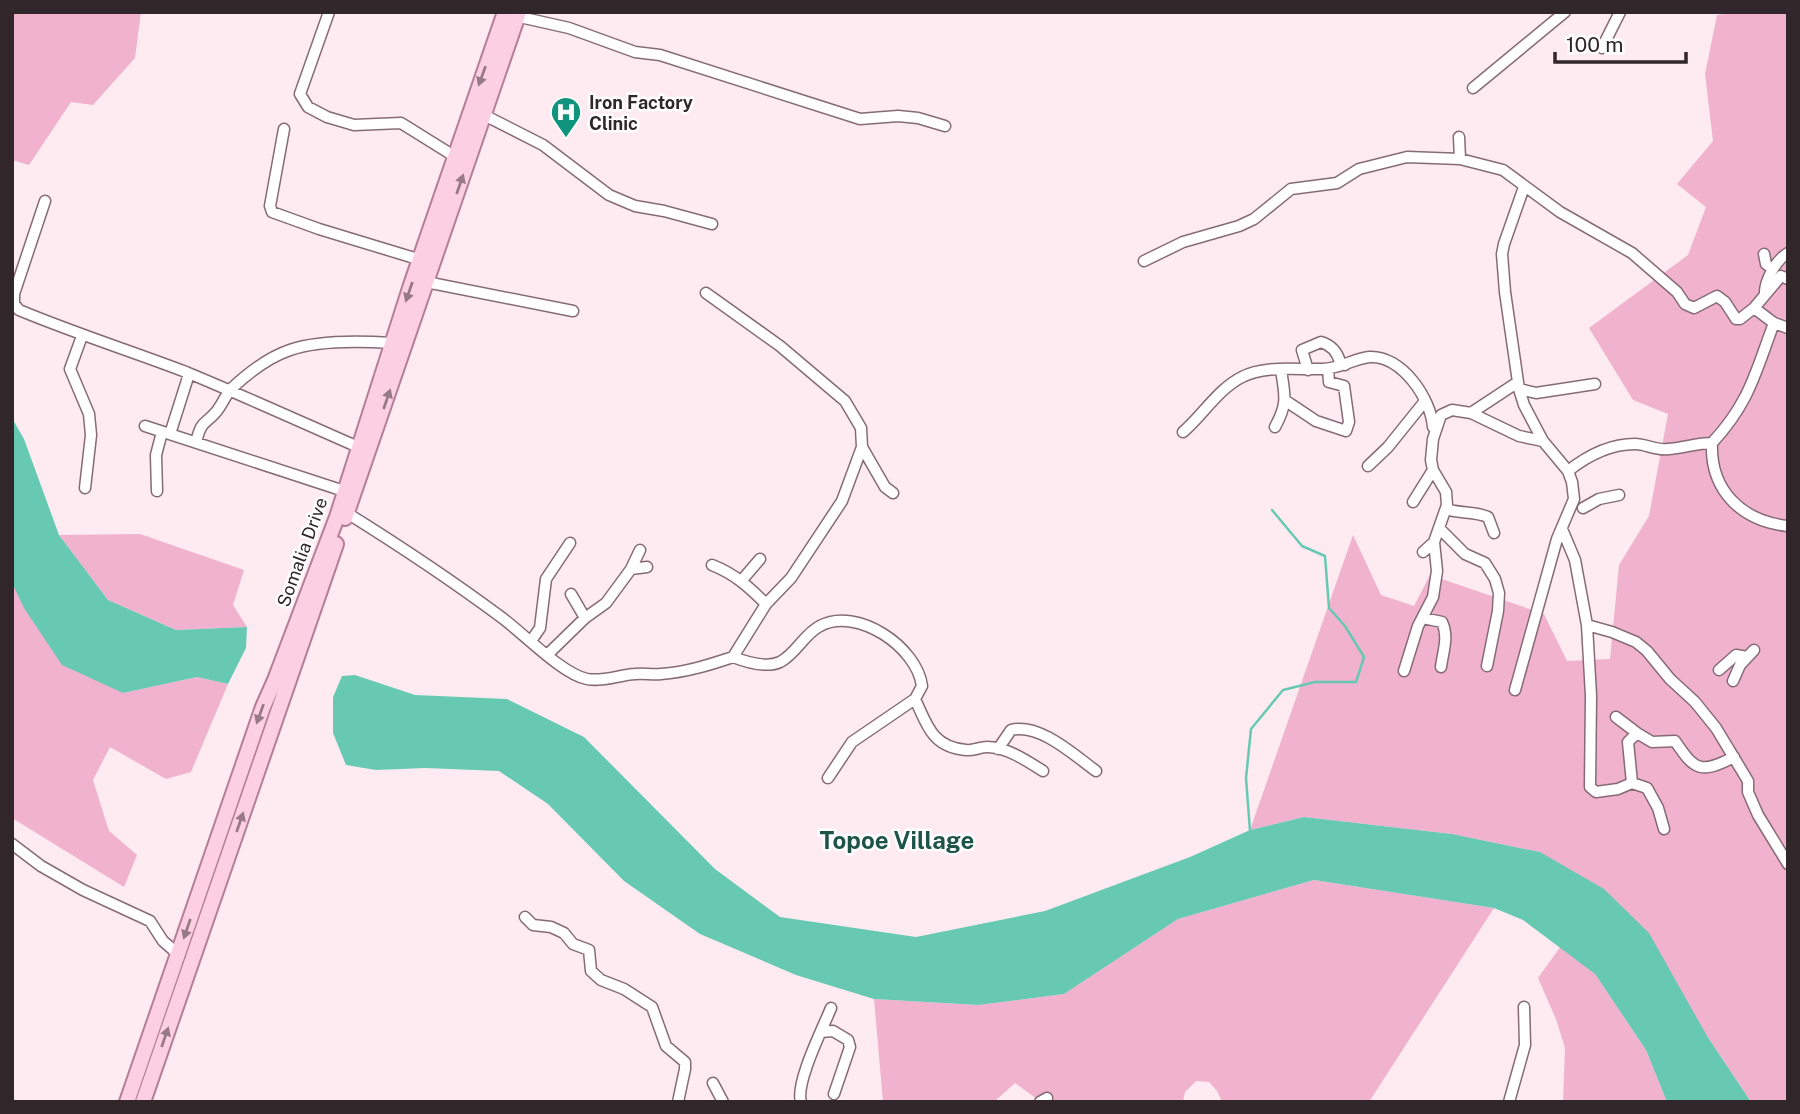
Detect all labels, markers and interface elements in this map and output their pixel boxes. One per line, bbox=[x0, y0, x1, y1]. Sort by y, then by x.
scale bar bbox=[1555, 21, 1686, 65]
text: 100 m bbox=[1566, 32, 1623, 57]
one-way arrow bbox=[476, 66, 487, 87]
place label: Iron Factory Clinic bbox=[589, 92, 693, 134]
hospital icon: Iron Factory Clinic bbox=[549, 95, 583, 139]
one-way arrow bbox=[455, 173, 466, 194]
one-way arrow bbox=[403, 281, 414, 302]
one-way arrow bbox=[382, 389, 393, 410]
street label: Somalia Drive bbox=[272, 494, 332, 610]
one-way arrow bbox=[254, 704, 265, 725]
one-way arrow bbox=[235, 812, 246, 833]
district label: Topoe Village bbox=[820, 826, 974, 854]
one-way arrow bbox=[181, 919, 192, 940]
one-way arrow bbox=[160, 1027, 171, 1048]

